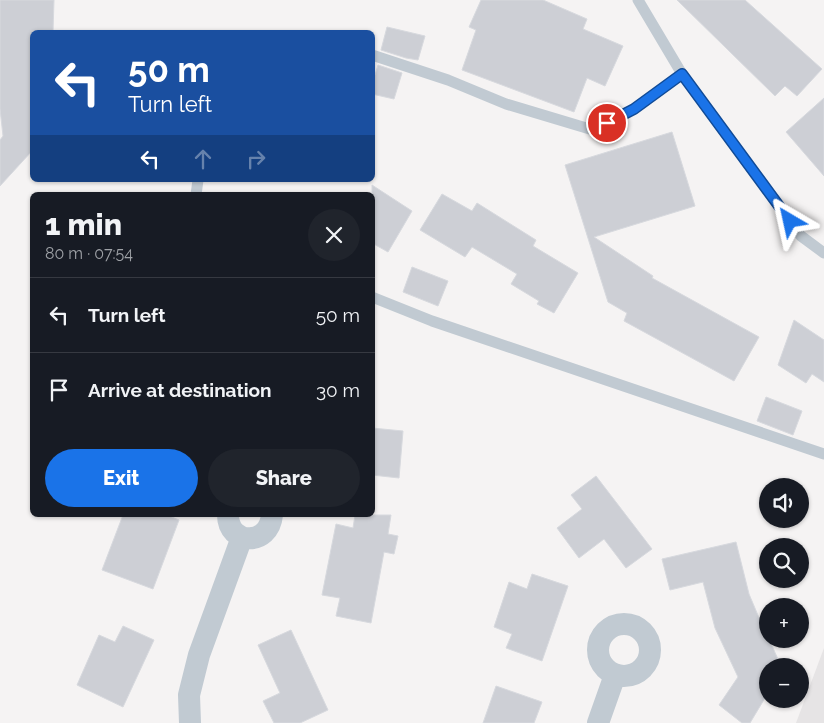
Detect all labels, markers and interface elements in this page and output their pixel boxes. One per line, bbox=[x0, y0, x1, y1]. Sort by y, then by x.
text: 50 m bbox=[128, 49, 210, 90]
icon: left bbox=[45, 50, 110, 115]
text: Turn left bbox=[128, 91, 212, 117]
pin bbox=[586, 102, 628, 144]
icon: arrive bbox=[593, 109, 621, 137]
icon: left bbox=[136, 145, 164, 173]
icon: ahead bbox=[189, 145, 217, 173]
icon: right bbox=[242, 145, 270, 173]
position arrow bbox=[763, 194, 815, 246]
text: 1 min bbox=[45, 207, 122, 242]
button: close bbox=[308, 209, 360, 261]
text: 80 m · 07:54 bbox=[45, 244, 133, 263]
icon: left bbox=[45, 301, 73, 329]
text: Turn left bbox=[88, 304, 165, 326]
text: 50 m bbox=[316, 304, 360, 326]
icon: arrive bbox=[45, 376, 73, 404]
text: Arrive at destination bbox=[88, 379, 272, 401]
text: 30 m bbox=[316, 379, 360, 401]
button: Exit bbox=[45, 449, 198, 507]
button: Share bbox=[208, 449, 360, 507]
map controls bbox=[759, 478, 809, 708]
button: sound bbox=[759, 478, 809, 528]
button: search bbox=[759, 538, 809, 588]
button: + bbox=[759, 598, 809, 648]
button: − bbox=[759, 658, 809, 708]

